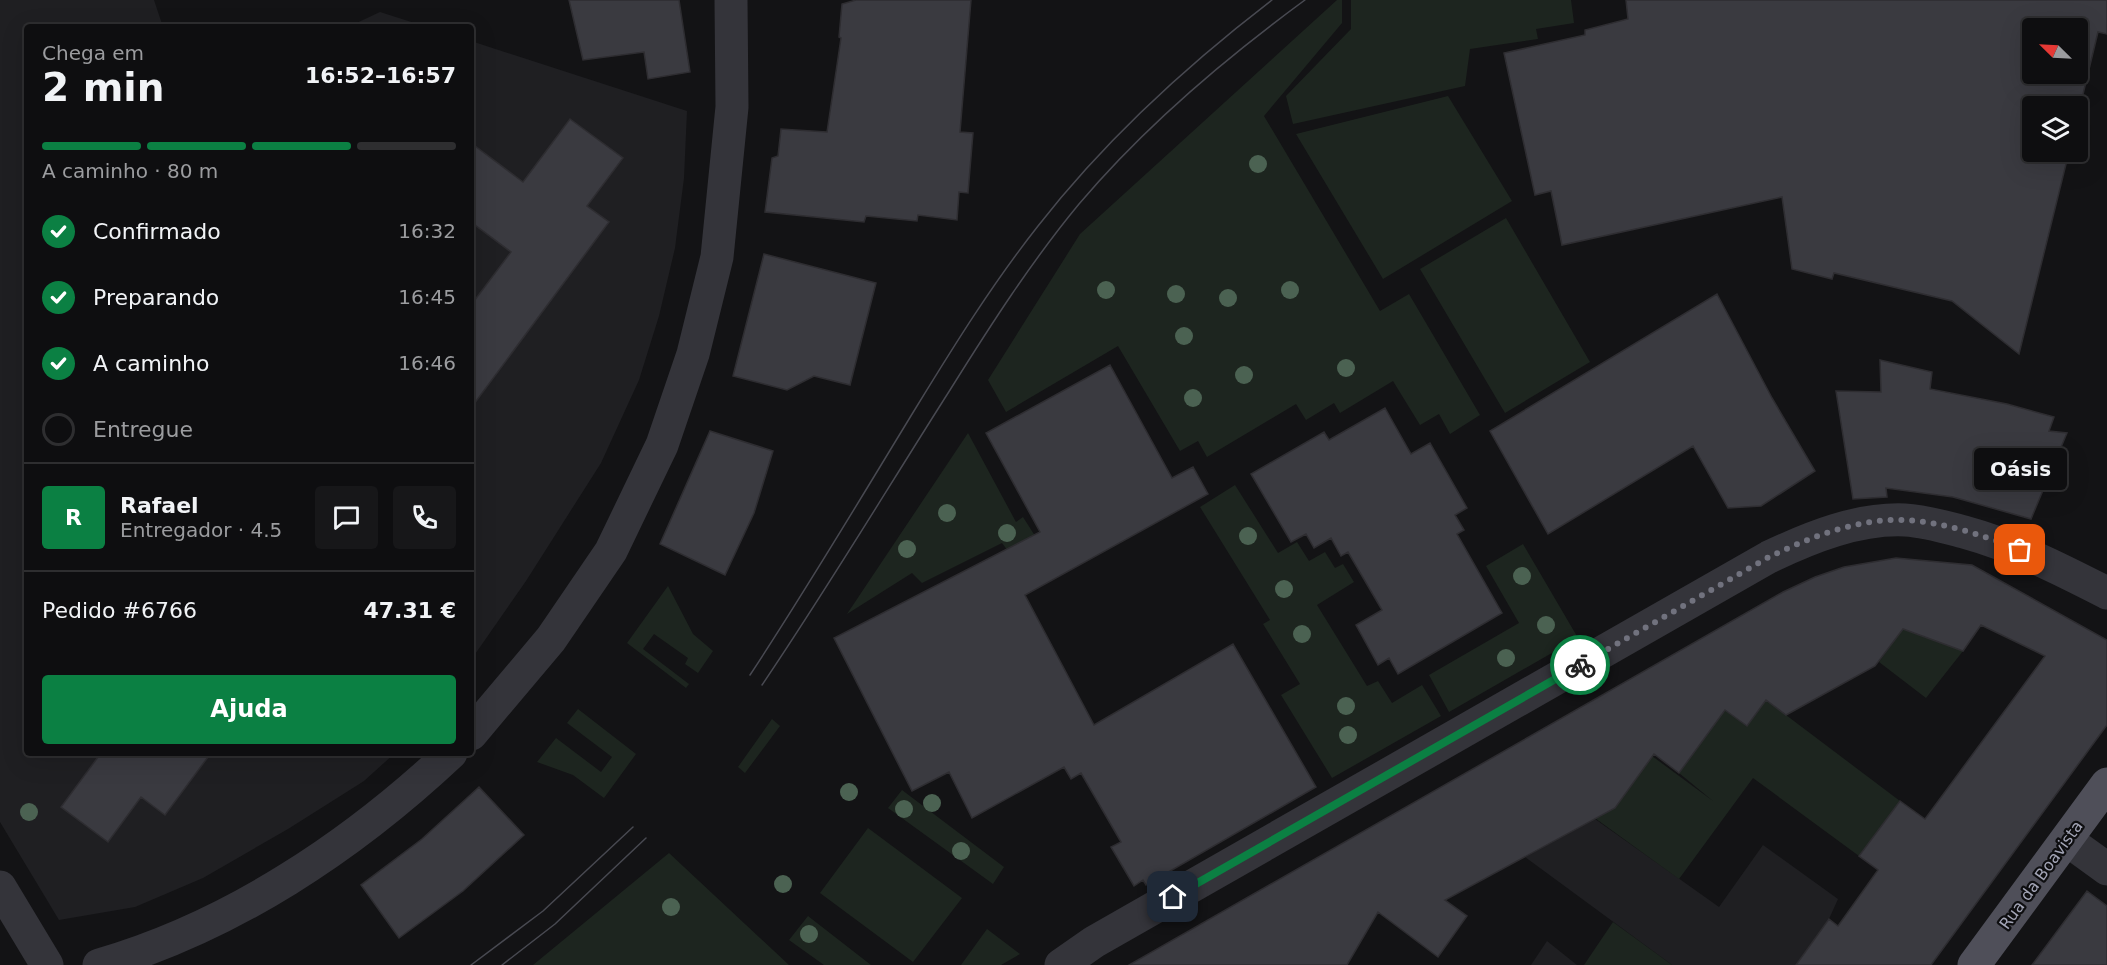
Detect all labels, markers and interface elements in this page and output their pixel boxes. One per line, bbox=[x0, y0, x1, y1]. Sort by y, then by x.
north arrow bbox=[2022, 18, 2088, 84]
map controls bbox=[2022, 18, 2088, 162]
text: Chega em bbox=[42, 41, 144, 65]
text: 16:52–16:57 bbox=[305, 63, 456, 88]
text: 2 min bbox=[42, 65, 164, 110]
button: layers bbox=[2022, 96, 2088, 162]
text: A caminho · 80 m bbox=[42, 159, 218, 183]
icon: check bbox=[42, 215, 75, 248]
text: Confirmado bbox=[93, 219, 221, 244]
text: 16:32 bbox=[398, 219, 456, 243]
icon: check bbox=[42, 281, 75, 314]
text: Preparando bbox=[93, 285, 219, 310]
text: 16:45 bbox=[398, 285, 456, 309]
icon: check bbox=[42, 347, 75, 380]
text: A caminho bbox=[93, 351, 210, 376]
text: 16:46 bbox=[398, 351, 456, 375]
text: Entregue bbox=[93, 417, 193, 442]
callout: Oásis bbox=[1974, 448, 2066, 490]
text: Oásis bbox=[1990, 457, 2051, 481]
button: chat bbox=[315, 486, 378, 549]
button: phone bbox=[393, 486, 456, 549]
text: Rafael bbox=[120, 493, 199, 518]
text: R bbox=[65, 505, 82, 530]
text: Entregador · 4.5 bbox=[120, 518, 282, 542]
pin bbox=[1994, 524, 2045, 575]
icon: bag bbox=[2003, 533, 2036, 566]
text: Pedido #6766 bbox=[42, 598, 197, 623]
text: 47.31 € bbox=[363, 598, 456, 623]
courier bbox=[1550, 635, 1610, 695]
icon: bike bbox=[1564, 649, 1597, 682]
button: Ajuda bbox=[42, 675, 456, 744]
street label: Rua da Boavista bbox=[1995, 817, 2087, 933]
pin bbox=[1147, 871, 1198, 922]
icon: home bbox=[1156, 880, 1189, 913]

